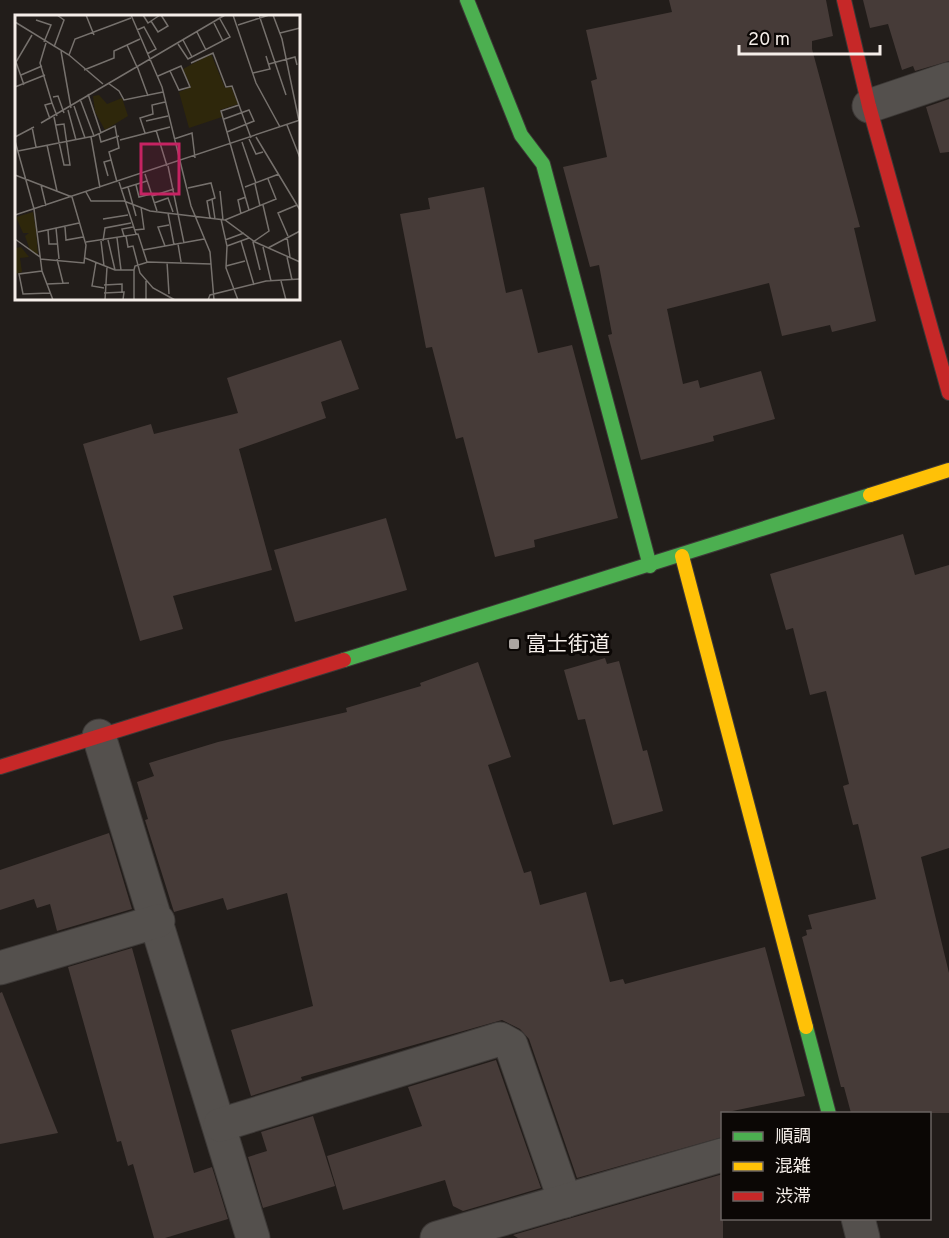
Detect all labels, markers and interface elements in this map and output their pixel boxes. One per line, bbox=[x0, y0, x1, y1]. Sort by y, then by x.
inset map bbox=[15, 15, 300, 300]
scale bar bbox=[739, 18, 880, 56]
text: 20 m bbox=[748, 29, 790, 52]
place label: 富士街道 bbox=[526, 632, 610, 659]
marker: 富士街道 bbox=[507, 637, 521, 651]
legend bbox=[721, 1112, 931, 1220]
text: 順調 bbox=[775, 1126, 811, 1149]
text: 混雑 bbox=[775, 1156, 811, 1179]
text: 渋滞 bbox=[775, 1186, 811, 1209]

